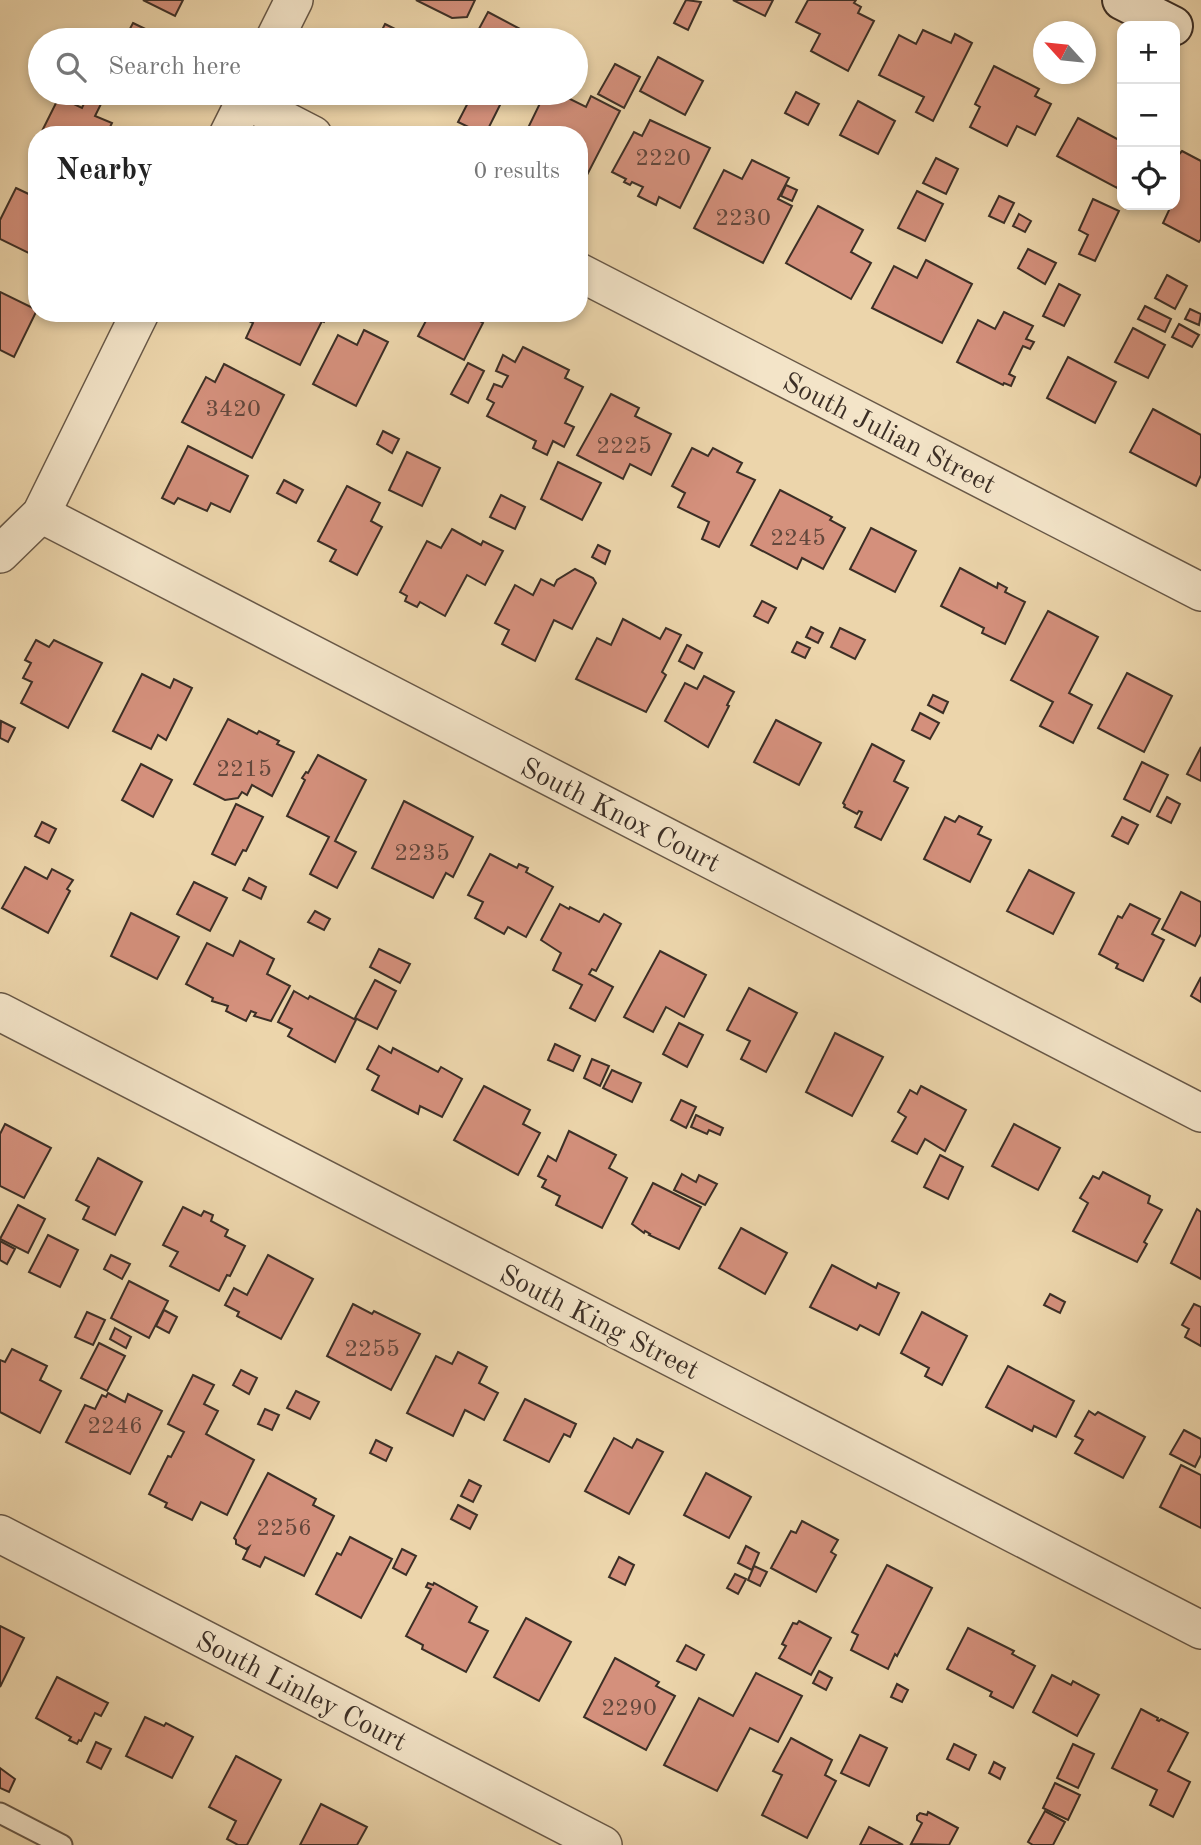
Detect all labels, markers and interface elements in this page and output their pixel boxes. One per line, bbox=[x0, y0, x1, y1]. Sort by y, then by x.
north arrow bbox=[1033, 21, 1096, 84]
map controls bbox=[1117, 21, 1180, 210]
button: + bbox=[1117, 21, 1180, 84]
search box bbox=[28, 28, 588, 105]
icon: search bbox=[52, 48, 90, 86]
text: Search here bbox=[108, 54, 241, 80]
button: − bbox=[1117, 84, 1180, 147]
house number: 2220 bbox=[635, 147, 691, 171]
button: locate bbox=[1117, 147, 1180, 210]
text: Nearby bbox=[56, 156, 153, 186]
text: 0 results bbox=[474, 160, 560, 183]
house number: 2230 bbox=[715, 207, 771, 231]
street label: South Julian Street bbox=[777, 369, 1000, 501]
house number: 3420 bbox=[205, 398, 261, 422]
house number: 2225 bbox=[596, 435, 652, 459]
house number: 2245 bbox=[770, 527, 826, 551]
street label: South Knox Court bbox=[515, 754, 724, 879]
house number: 2215 bbox=[216, 758, 272, 782]
house number: 2235 bbox=[394, 842, 450, 866]
street label: South King Street bbox=[494, 1261, 703, 1386]
house number: 2255 bbox=[344, 1338, 400, 1362]
house number: 2246 bbox=[87, 1415, 143, 1439]
house number: 2256 bbox=[256, 1517, 312, 1541]
street label: South Linley Court bbox=[191, 1627, 411, 1758]
house number: 2290 bbox=[601, 1697, 657, 1721]

